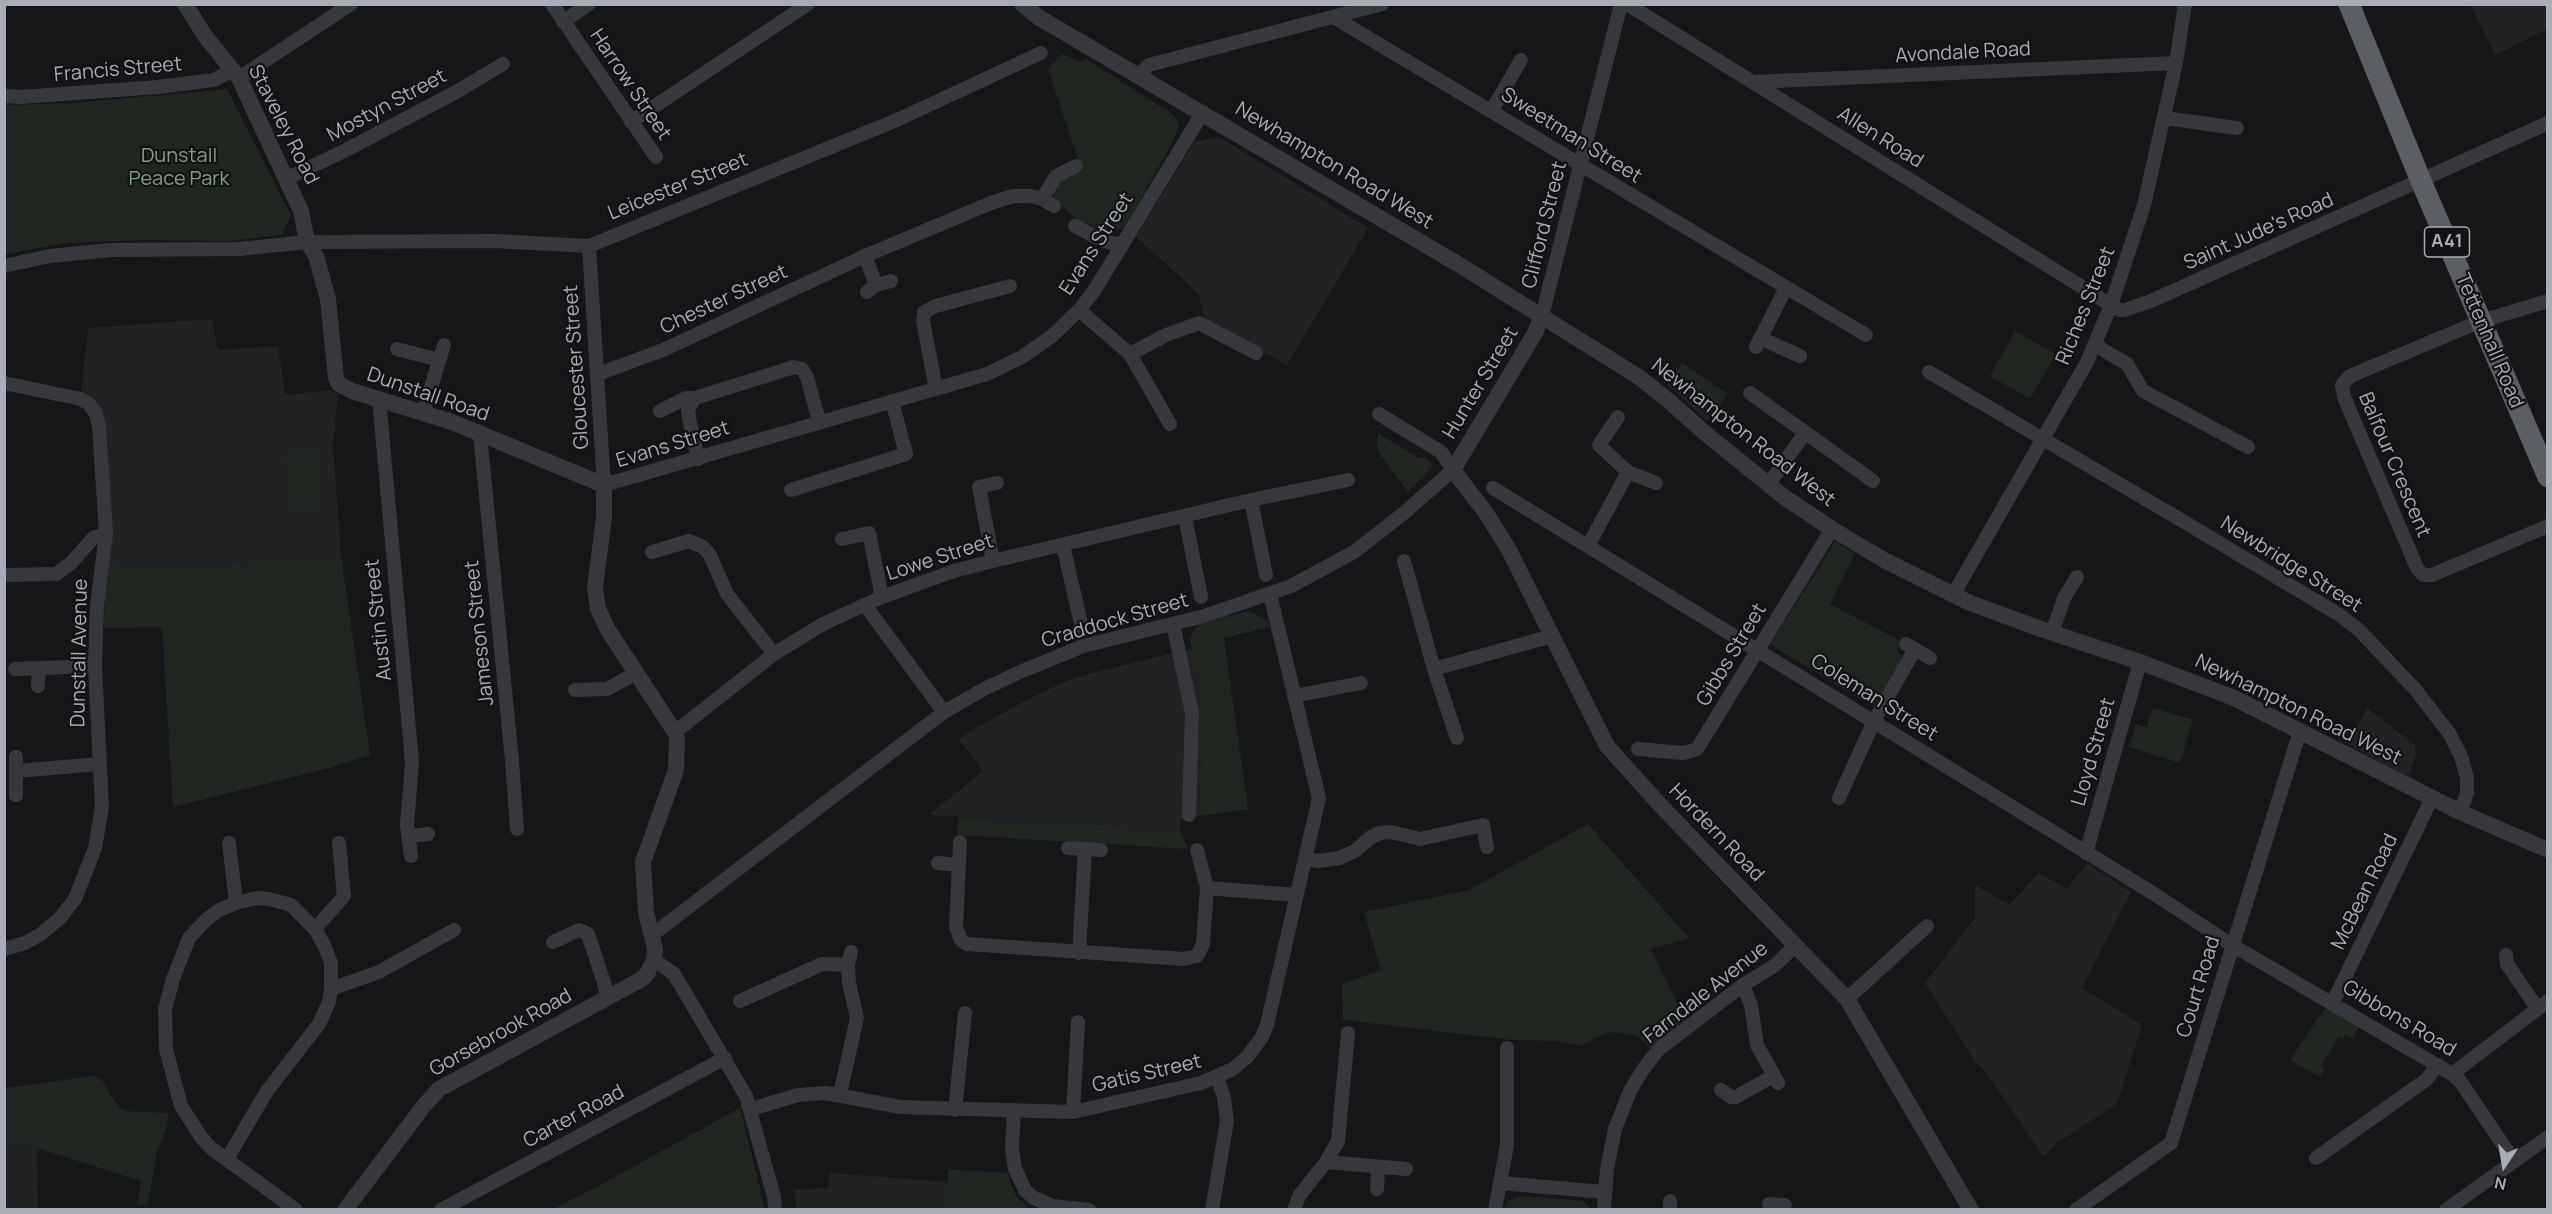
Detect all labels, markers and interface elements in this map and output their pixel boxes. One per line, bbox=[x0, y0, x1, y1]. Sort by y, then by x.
street label: Harrow Street bbox=[584, 25, 676, 145]
street label: Avondale Road bbox=[1894, 37, 2032, 69]
street label: Francis Street bbox=[53, 52, 183, 88]
street label: Staveley Road bbox=[243, 61, 323, 189]
street label: Mostyn Street bbox=[323, 64, 451, 148]
street label: Sweetman Street bbox=[1496, 83, 1646, 189]
street label: Newhampton Road West bbox=[1231, 97, 1437, 235]
street label: Allen Road bbox=[1833, 102, 1927, 174]
park label: Dunstall Peace Park bbox=[129, 144, 229, 191]
street label: Leicester Street bbox=[605, 148, 751, 226]
street label: Clifford Street bbox=[1518, 159, 1572, 291]
street label: Evans Street bbox=[1055, 188, 1139, 300]
street label: Saint Jude's Road bbox=[2180, 188, 2338, 276]
road number: A41 bbox=[2424, 227, 2470, 257]
street label: Riches Street bbox=[2051, 243, 2121, 369]
street label: Chester Street bbox=[657, 260, 791, 340]
street label: Tettenhall Road bbox=[2450, 270, 2528, 412]
street label: Gloucester Street bbox=[559, 284, 595, 450]
street label: Hunter Street bbox=[1438, 323, 1524, 443]
street label: Newhampton Road West bbox=[1646, 354, 1840, 512]
street label: Dunstall Road bbox=[364, 363, 492, 427]
street label: Balfour Crescent bbox=[2353, 389, 2435, 541]
street label: Evans Street bbox=[613, 416, 733, 474]
street label: Newbridge Street bbox=[2216, 512, 2366, 618]
street label: Lowe Street bbox=[883, 529, 997, 587]
street label: Austin Street bbox=[361, 558, 397, 682]
street label: Jameson Street bbox=[460, 559, 500, 707]
street label: Dunstall Avenue bbox=[67, 578, 93, 728]
street label: Craddock Street bbox=[1039, 589, 1191, 653]
street label: Gibbs Street bbox=[1692, 599, 1772, 711]
street label: Coleman Street bbox=[1806, 649, 1942, 747]
street label: Newhampton Road West bbox=[2191, 650, 2405, 770]
street label: Lloyd Street bbox=[2067, 695, 2121, 809]
street label: Hordern Road bbox=[1663, 779, 1769, 887]
street label: McBean Road bbox=[2327, 830, 2403, 954]
street label: Court Road bbox=[2172, 933, 2226, 1041]
street label: Farndale Avenue bbox=[1639, 937, 1773, 1049]
street label: Gibbons Road bbox=[2338, 976, 2460, 1062]
street label: Gorsebrook Road bbox=[426, 984, 576, 1082]
street label: Gatis Street bbox=[1090, 1050, 1204, 1098]
street label: Carter Road bbox=[520, 1080, 628, 1154]
north arrow bbox=[2474, 1136, 2534, 1196]
text: N bbox=[2492, 1172, 2508, 1196]

